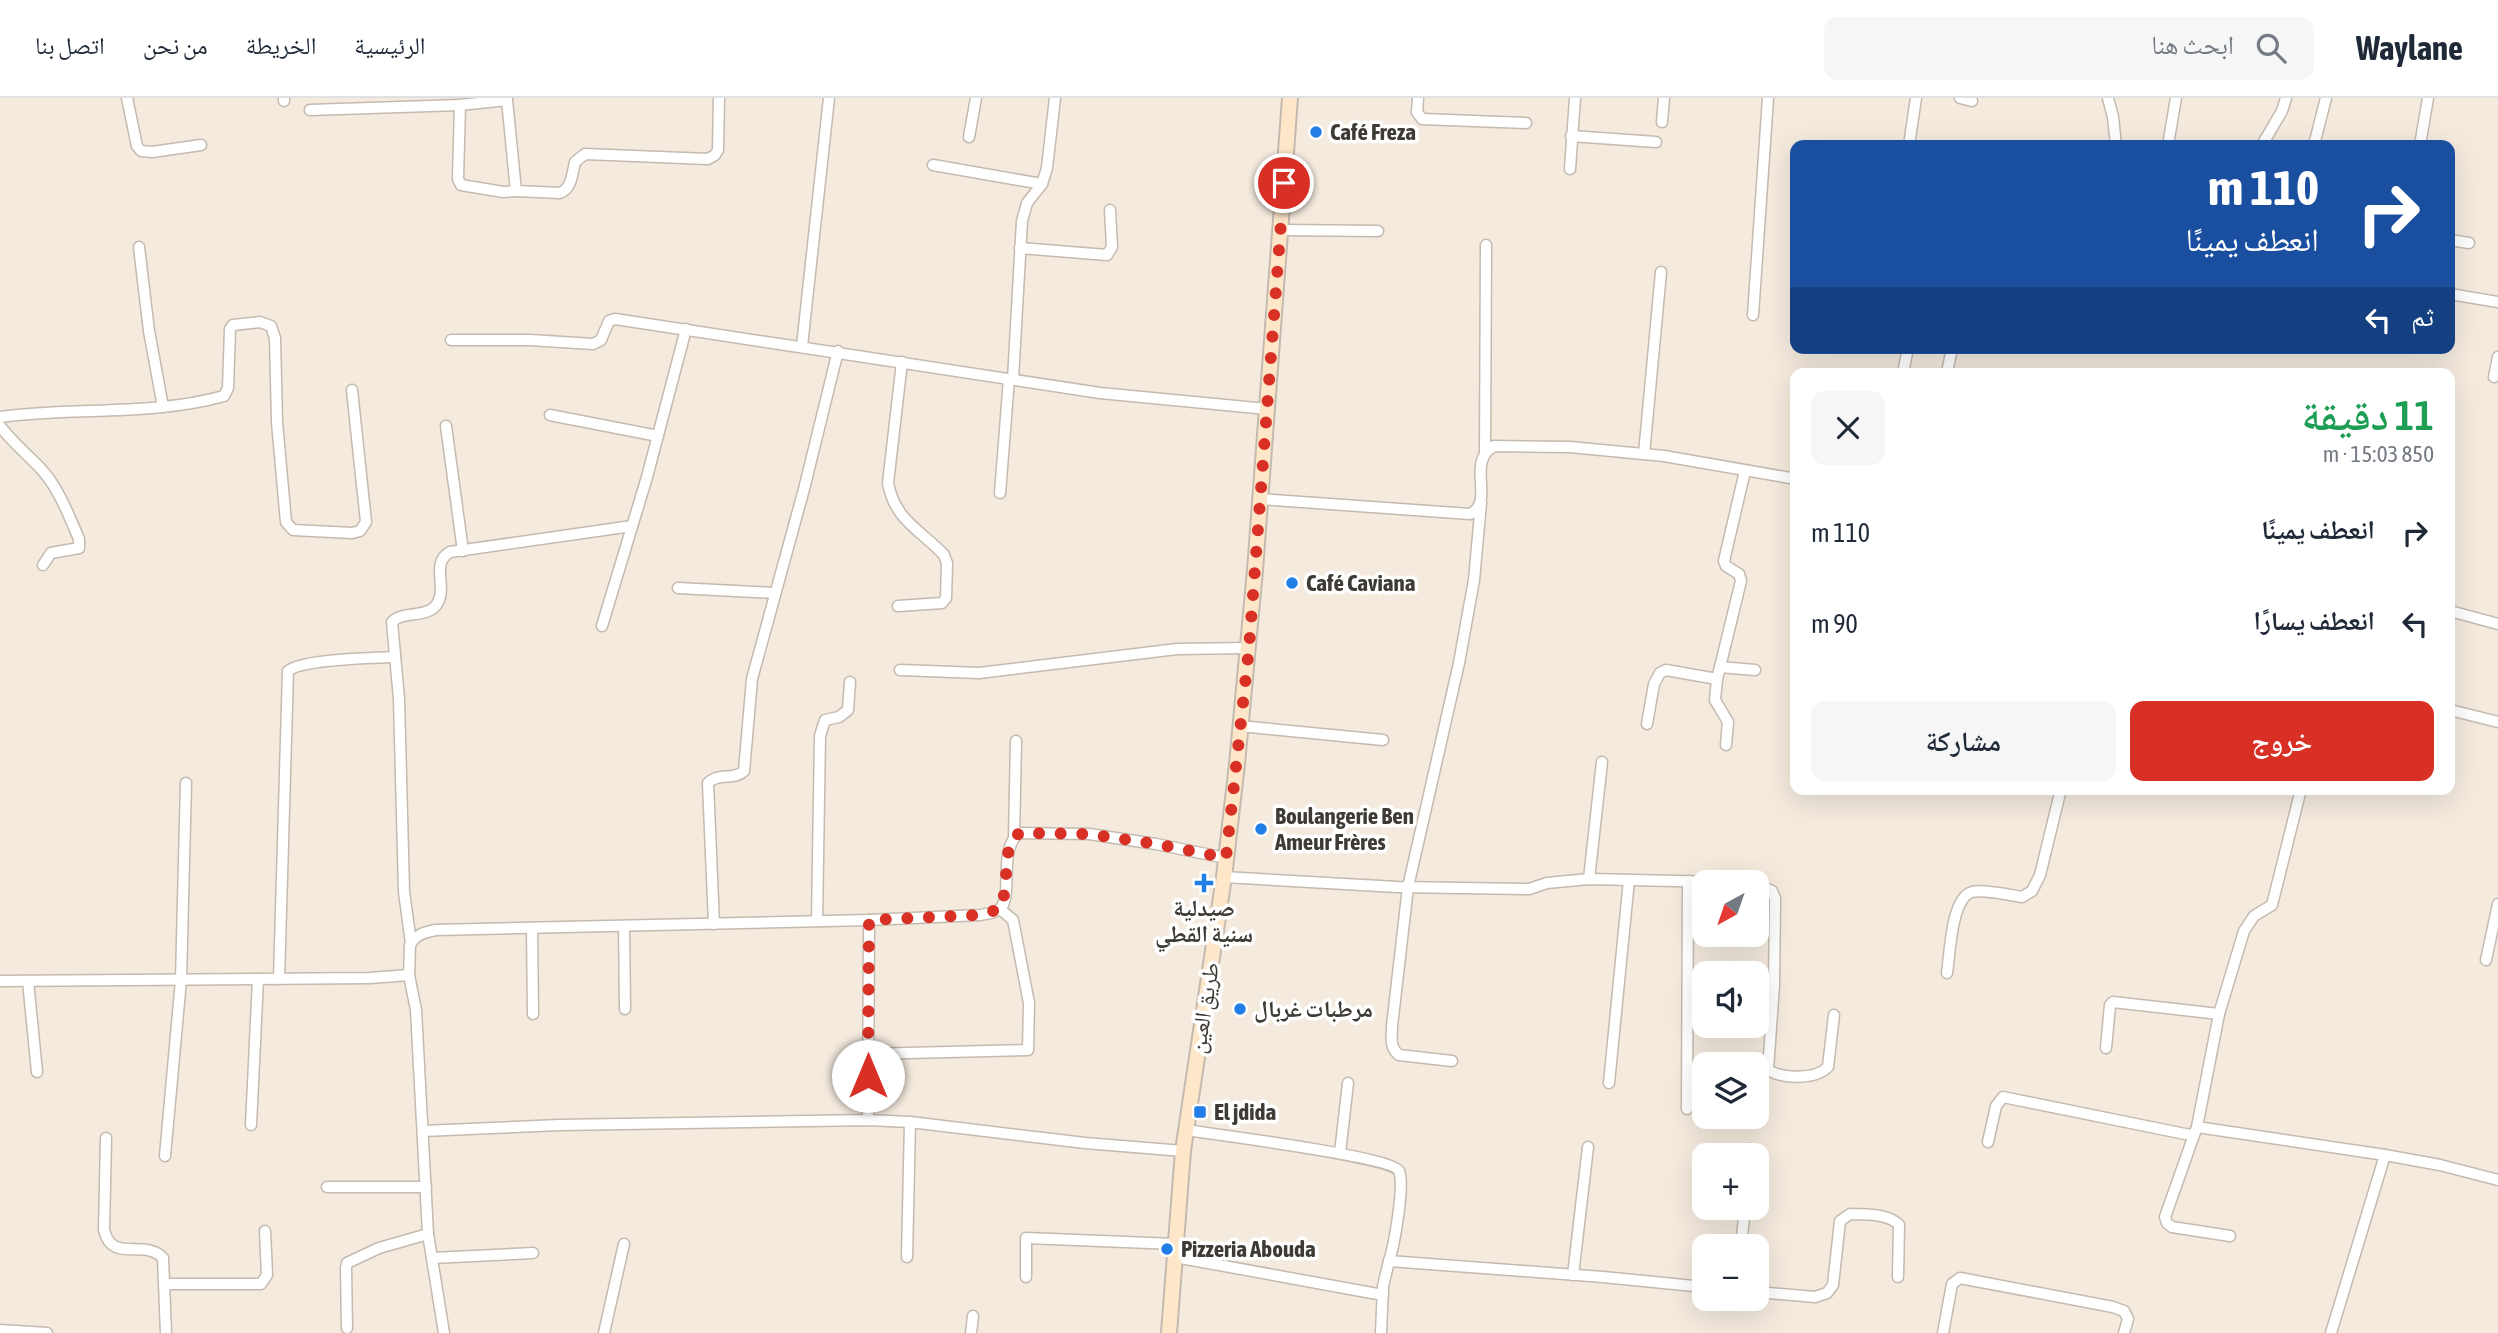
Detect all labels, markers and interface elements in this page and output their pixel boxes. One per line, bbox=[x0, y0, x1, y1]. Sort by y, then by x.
search box bbox=[1824, 17, 2314, 80]
icon: search bbox=[2252, 29, 2290, 67]
text: Waylane bbox=[2356, 29, 2463, 67]
text: ابحث هنا bbox=[2151, 30, 2234, 60]
text: اتصل بنا bbox=[35, 32, 105, 59]
text: من نحن bbox=[143, 32, 208, 59]
text: الخريطة bbox=[246, 32, 316, 59]
text: الرئيسية bbox=[354, 32, 425, 59]
place label: Café Freza bbox=[1330, 119, 1416, 145]
marker: Café Freza bbox=[1308, 124, 1324, 140]
pin bbox=[1254, 153, 1314, 213]
text: 110 m bbox=[2208, 159, 2319, 215]
icon: arrive bbox=[1265, 164, 1303, 202]
icon: right bbox=[2343, 168, 2434, 259]
text: انعطف يمينًا bbox=[2186, 221, 2319, 258]
icon: left bbox=[2359, 301, 2397, 339]
text: ثم bbox=[2411, 302, 2434, 332]
button: close bbox=[1811, 391, 1885, 465]
text: 11 دقيقة bbox=[2301, 391, 2434, 439]
text: 850 m · 15:03 bbox=[2323, 441, 2434, 467]
icon: right bbox=[2396, 514, 2434, 552]
text: انعطف يمينًا bbox=[2261, 515, 2375, 545]
text: 110 m bbox=[1811, 518, 1870, 548]
place label: Café Caviana bbox=[1306, 570, 1416, 596]
marker: Café Caviana bbox=[1284, 575, 1300, 591]
icon: left bbox=[2396, 605, 2434, 643]
text: انعطف يسارًا bbox=[2254, 606, 2375, 636]
text: 90 m bbox=[1811, 609, 1858, 639]
button: مشاركة bbox=[1811, 701, 2116, 781]
button: خروج bbox=[2130, 701, 2434, 781]
place label: Boulangerie Ben Ameur Frères bbox=[1274, 803, 1414, 855]
marker: Boulangerie Ben Ameur Frères bbox=[1253, 821, 1269, 837]
north arrow bbox=[1692, 870, 1769, 947]
map controls bbox=[1692, 870, 1769, 1311]
marker: صيدلية سنية القطي bbox=[1196, 875, 1212, 891]
place label: صيدلية سنية القطي bbox=[1155, 895, 1253, 953]
street label: طريق العين bbox=[1184, 961, 1225, 1056]
button: sound bbox=[1692, 961, 1769, 1038]
place label: مرطبات غربال bbox=[1254, 996, 1373, 1023]
marker: مرطبات غربال bbox=[1232, 1001, 1248, 1017]
position arrow bbox=[831, 1039, 905, 1113]
button: layers bbox=[1692, 1052, 1769, 1129]
place label: El jdida bbox=[1214, 1099, 1276, 1125]
marker: El jdida bbox=[1192, 1104, 1208, 1120]
button: + bbox=[1692, 1143, 1769, 1220]
button: − bbox=[1692, 1234, 1769, 1311]
place label: Pizzeria Abouda bbox=[1181, 1236, 1316, 1262]
marker: Pizzeria Abouda bbox=[1159, 1241, 1175, 1257]

